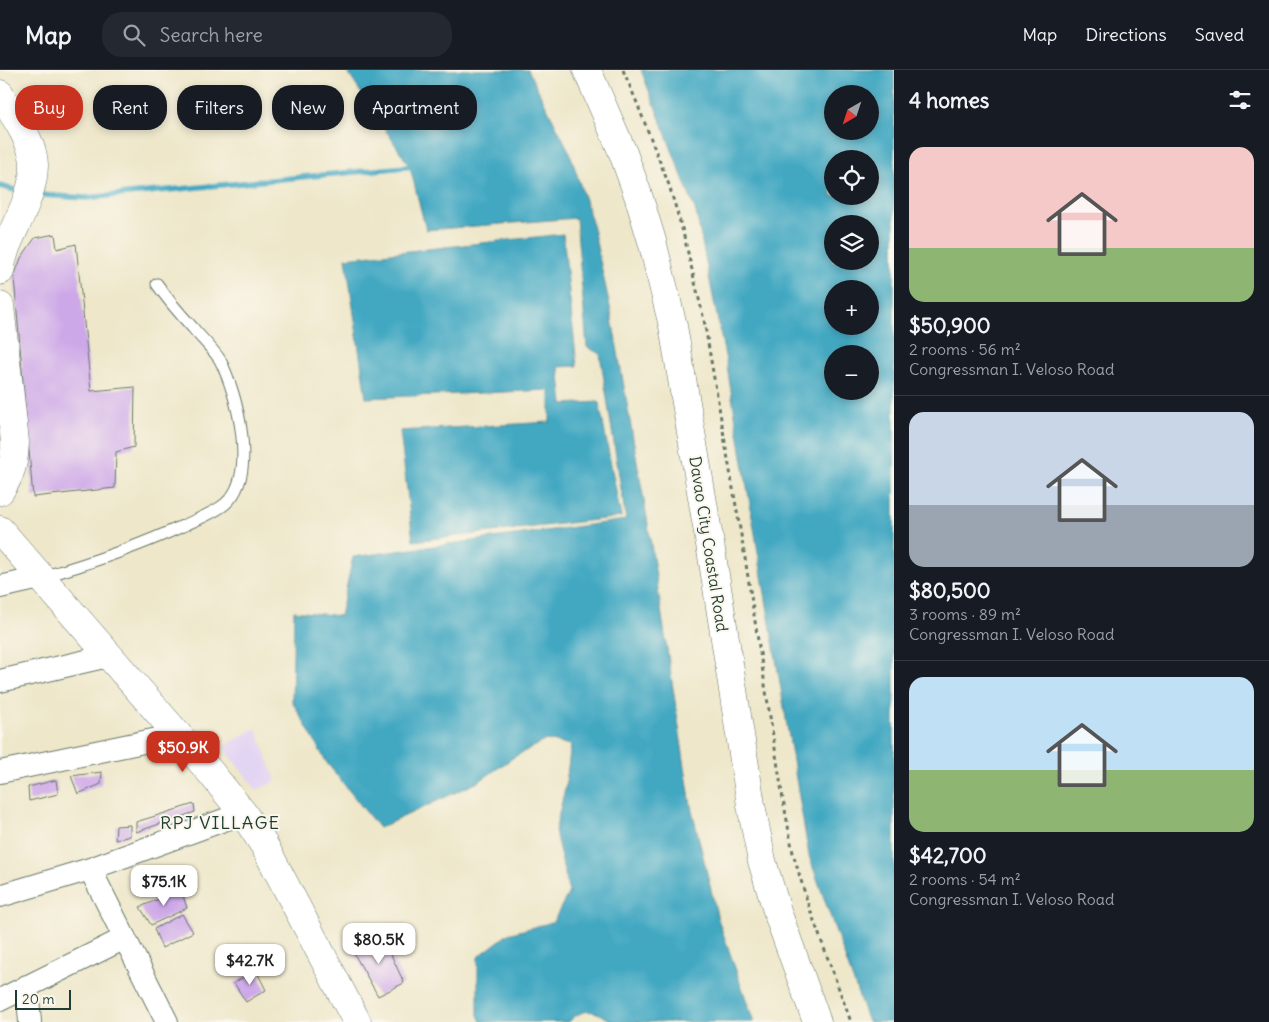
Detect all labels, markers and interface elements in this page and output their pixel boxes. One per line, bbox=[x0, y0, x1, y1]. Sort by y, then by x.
search box bbox=[102, 12, 452, 57]
text: Map bbox=[25, 20, 72, 50]
icon: search bbox=[120, 21, 148, 49]
text: Search here bbox=[160, 23, 263, 47]
text: Map bbox=[1022, 23, 1057, 46]
text: Directions bbox=[1085, 23, 1167, 46]
text: Saved bbox=[1195, 23, 1244, 46]
chip: Buy bbox=[15, 85, 83, 130]
chip: Rent bbox=[93, 85, 167, 130]
chip: Filters bbox=[177, 85, 262, 130]
chip: New bbox=[272, 85, 344, 130]
chip: Apartment bbox=[354, 85, 477, 130]
north arrow bbox=[824, 85, 879, 140]
map controls bbox=[824, 85, 879, 400]
icon: filters bbox=[1226, 86, 1254, 114]
text: 4 homes bbox=[909, 87, 989, 114]
button: locate bbox=[824, 150, 879, 205]
icon: home bbox=[1037, 179, 1127, 269]
button: layers bbox=[824, 215, 879, 270]
button: + bbox=[824, 280, 879, 335]
text: $50,900 bbox=[909, 312, 991, 339]
text: 2 rooms · 56 m² bbox=[909, 339, 1021, 359]
button: − bbox=[824, 345, 879, 400]
text: Congressman I. Veloso Road bbox=[909, 359, 1114, 379]
icon: home bbox=[1037, 445, 1127, 535]
street label: Davao City Coastal Road bbox=[685, 455, 733, 633]
text: $80,500 bbox=[909, 577, 991, 604]
text: 3 rooms · 89 m² bbox=[909, 604, 1021, 624]
text: Congressman I. Veloso Road bbox=[909, 624, 1114, 644]
icon: home bbox=[1037, 710, 1127, 800]
pin: $50.9K bbox=[142, 730, 224, 773]
text: $50.9K bbox=[158, 737, 209, 757]
district label: RPJ VILLAGE bbox=[160, 811, 280, 834]
text: $42,700 bbox=[909, 842, 987, 869]
pin: $75.1K bbox=[123, 864, 205, 907]
text: 2 rooms · 54 m² bbox=[909, 869, 1021, 889]
text: $75.1K bbox=[142, 871, 186, 891]
text: Congressman I. Veloso Road bbox=[909, 889, 1114, 909]
pin: $80.5K bbox=[338, 922, 420, 965]
text: $80.5K bbox=[353, 929, 405, 949]
pin: $42.7K bbox=[209, 944, 291, 986]
text: $42.7K bbox=[226, 950, 274, 970]
scale bar bbox=[15, 987, 71, 1010]
text: 20 m bbox=[22, 990, 55, 1008]

